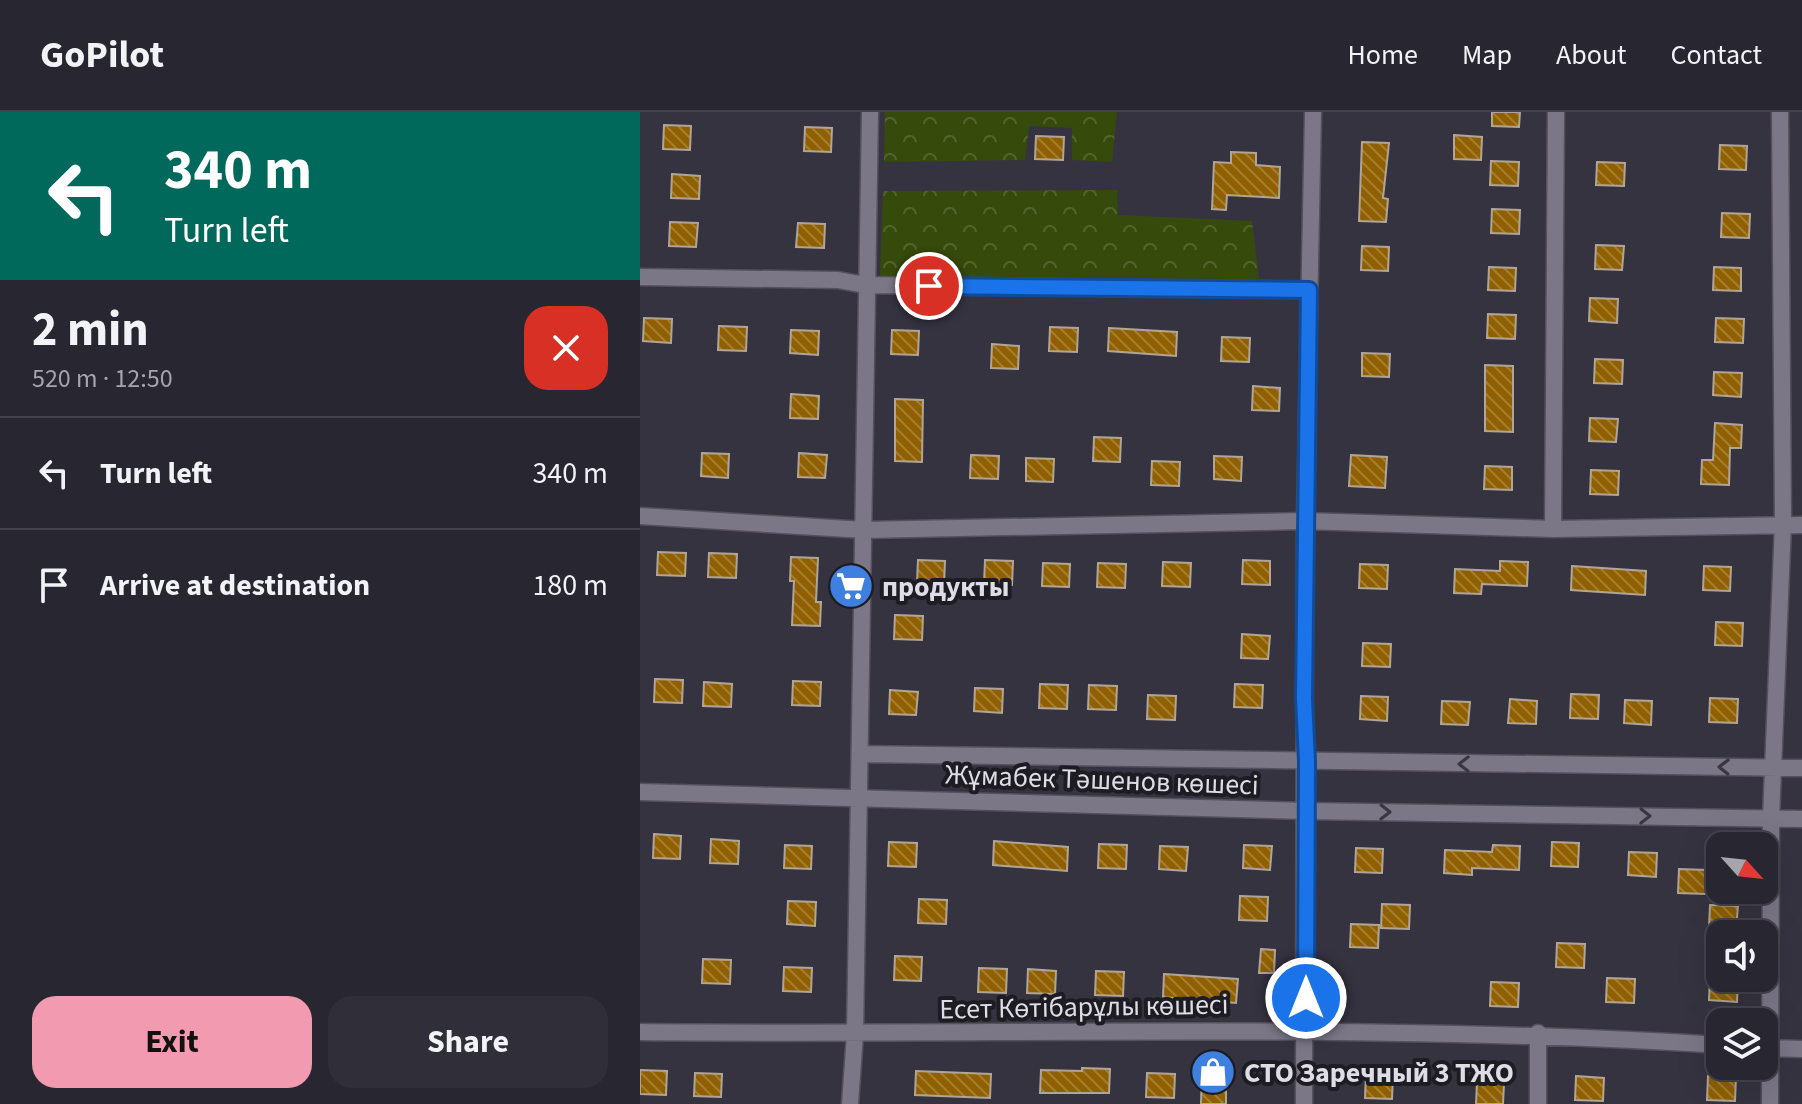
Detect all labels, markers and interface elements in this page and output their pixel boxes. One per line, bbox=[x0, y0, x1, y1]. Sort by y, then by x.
text: GoPilot bbox=[40, 28, 164, 82]
text: Home bbox=[1347, 35, 1418, 75]
text: Map bbox=[1462, 35, 1512, 75]
text: About bbox=[1556, 35, 1627, 75]
text: Contact bbox=[1671, 35, 1762, 75]
text: 340 m bbox=[164, 131, 312, 210]
icon: left bbox=[32, 144, 136, 248]
text: Turn left bbox=[164, 205, 289, 256]
pin bbox=[895, 252, 963, 320]
icon: arrive bbox=[907, 264, 951, 308]
text: 2 min bbox=[32, 296, 149, 364]
button: close bbox=[524, 306, 608, 390]
text: 520 m · 12:50 bbox=[32, 360, 173, 397]
icon: left bbox=[32, 451, 76, 495]
text: Turn left bbox=[100, 452, 212, 495]
text: 340 m bbox=[532, 452, 608, 495]
supermarket icon: продукты bbox=[827, 562, 875, 610]
icon: arrive bbox=[32, 563, 76, 607]
text: Arrive at destination bbox=[100, 564, 370, 607]
text: 180 m bbox=[532, 564, 608, 607]
place label: продукты bbox=[882, 567, 1009, 607]
street label: Жұмабек Тәшенов көшесі bbox=[944, 755, 1259, 805]
one-way arrow bbox=[1457, 755, 1470, 772]
one-way arrow bbox=[1717, 758, 1730, 776]
one-way arrow bbox=[1379, 804, 1392, 821]
one-way arrow bbox=[1639, 807, 1652, 825]
north arrow bbox=[1706, 832, 1778, 904]
map controls bbox=[1706, 832, 1778, 1080]
button: sound bbox=[1706, 920, 1778, 992]
position arrow bbox=[1264, 956, 1348, 1040]
street label: Есет Көтібарұлы көшесі bbox=[939, 984, 1229, 1030]
button: Exit bbox=[32, 996, 312, 1088]
button: Share bbox=[328, 996, 608, 1088]
button: layers bbox=[1706, 1008, 1778, 1080]
shop icon: СТО Заречный 3 ТЖО bbox=[1189, 1048, 1237, 1096]
place label: СТО Заречный 3 ТЖО bbox=[1244, 1053, 1514, 1093]

